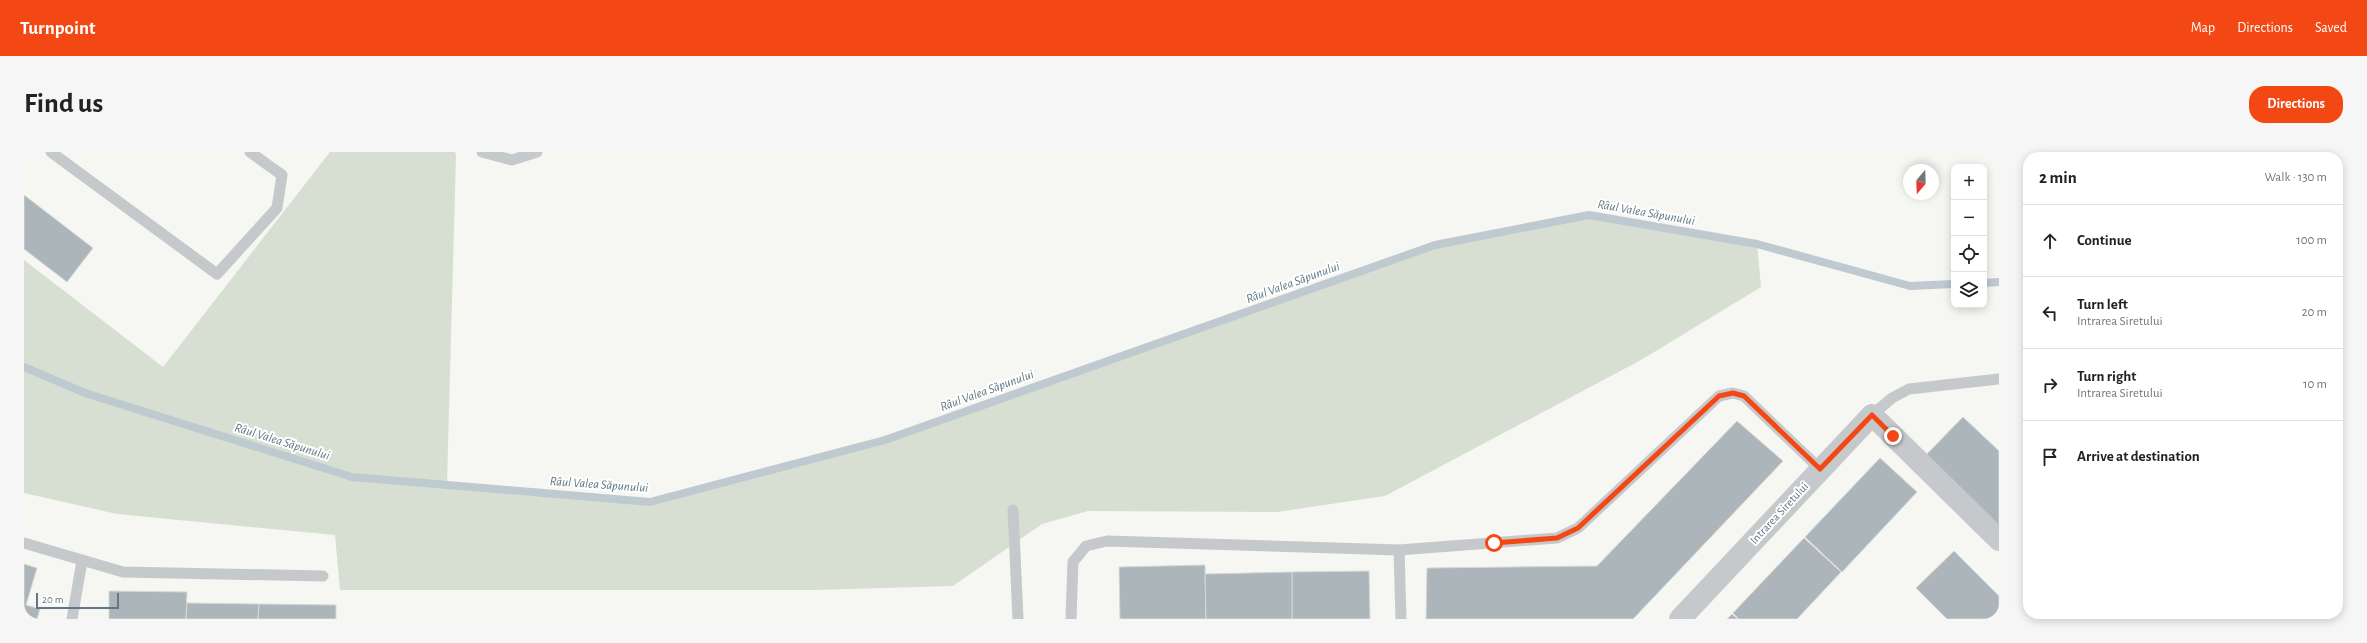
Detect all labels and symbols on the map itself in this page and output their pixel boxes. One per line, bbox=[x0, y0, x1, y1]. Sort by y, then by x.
north arrow bbox=[1903, 164, 1939, 200]
water label: Râul Valea Săpunului bbox=[1596, 198, 1696, 228]
water label: Râul Valea Săpunului bbox=[1244, 260, 1342, 306]
water label: Râul Valea Săpunului bbox=[938, 368, 1036, 414]
water label: Râul Valea Săpunului bbox=[233, 421, 331, 463]
route end bbox=[1884, 427, 1902, 445]
water label: Râul Valea Săpunului bbox=[549, 475, 649, 495]
street label: Intrarea Siretului bbox=[1748, 480, 1810, 546]
route start bbox=[1485, 534, 1503, 552]
scale bar bbox=[36, 591, 119, 610]

